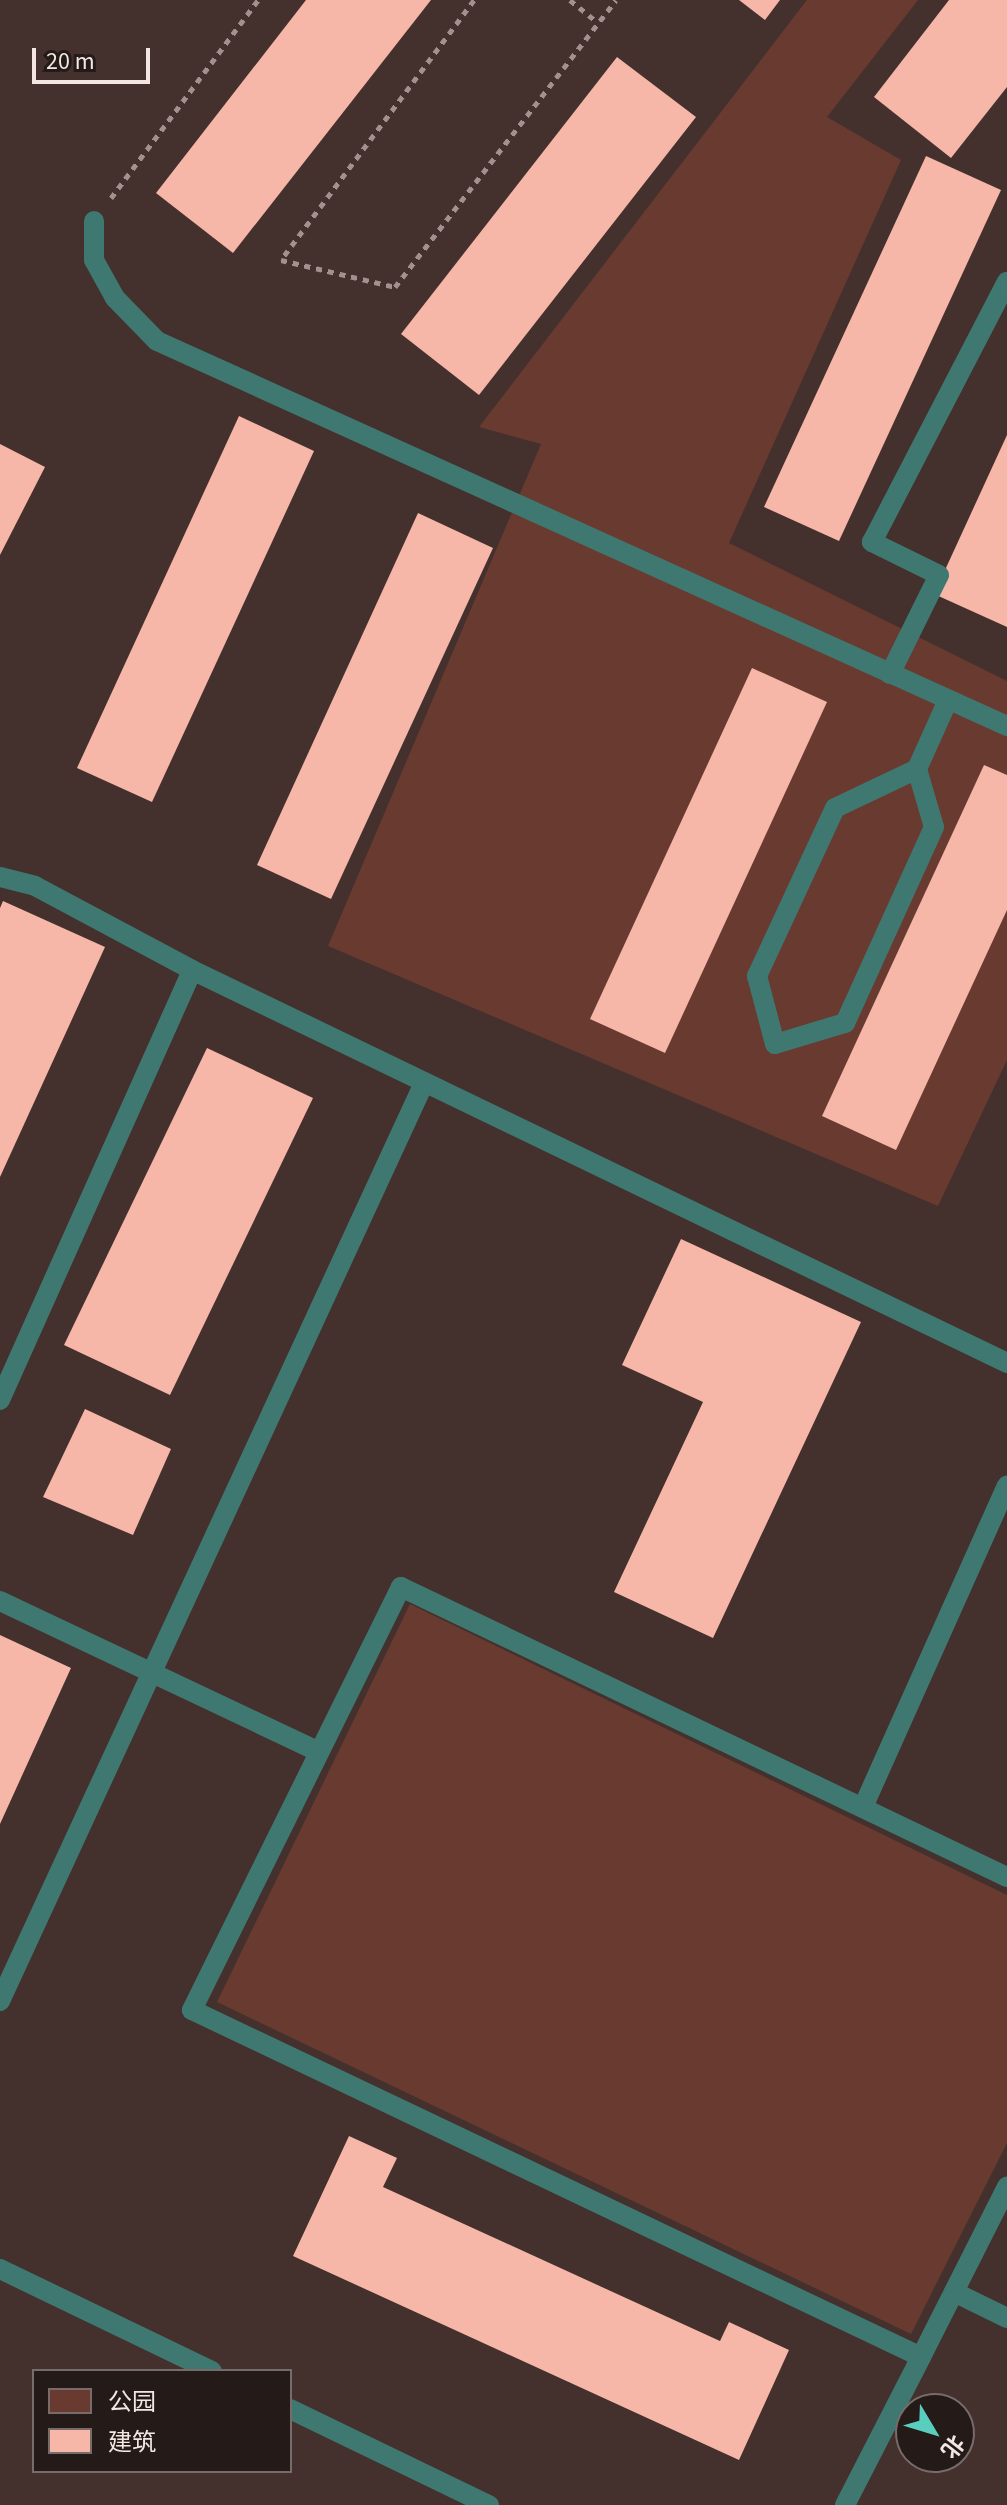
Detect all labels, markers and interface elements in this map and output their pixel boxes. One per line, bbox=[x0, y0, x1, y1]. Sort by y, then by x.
scale bar bbox=[36, 32, 154, 82]
text: 20 m bbox=[46, 44, 95, 79]
legend bbox=[32, 2369, 292, 2473]
text: 公园 bbox=[108, 2385, 156, 2420]
north arrow bbox=[895, 2393, 975, 2473]
text: 建筑 bbox=[108, 2425, 156, 2460]
text: 北 bbox=[933, 2428, 972, 2465]

